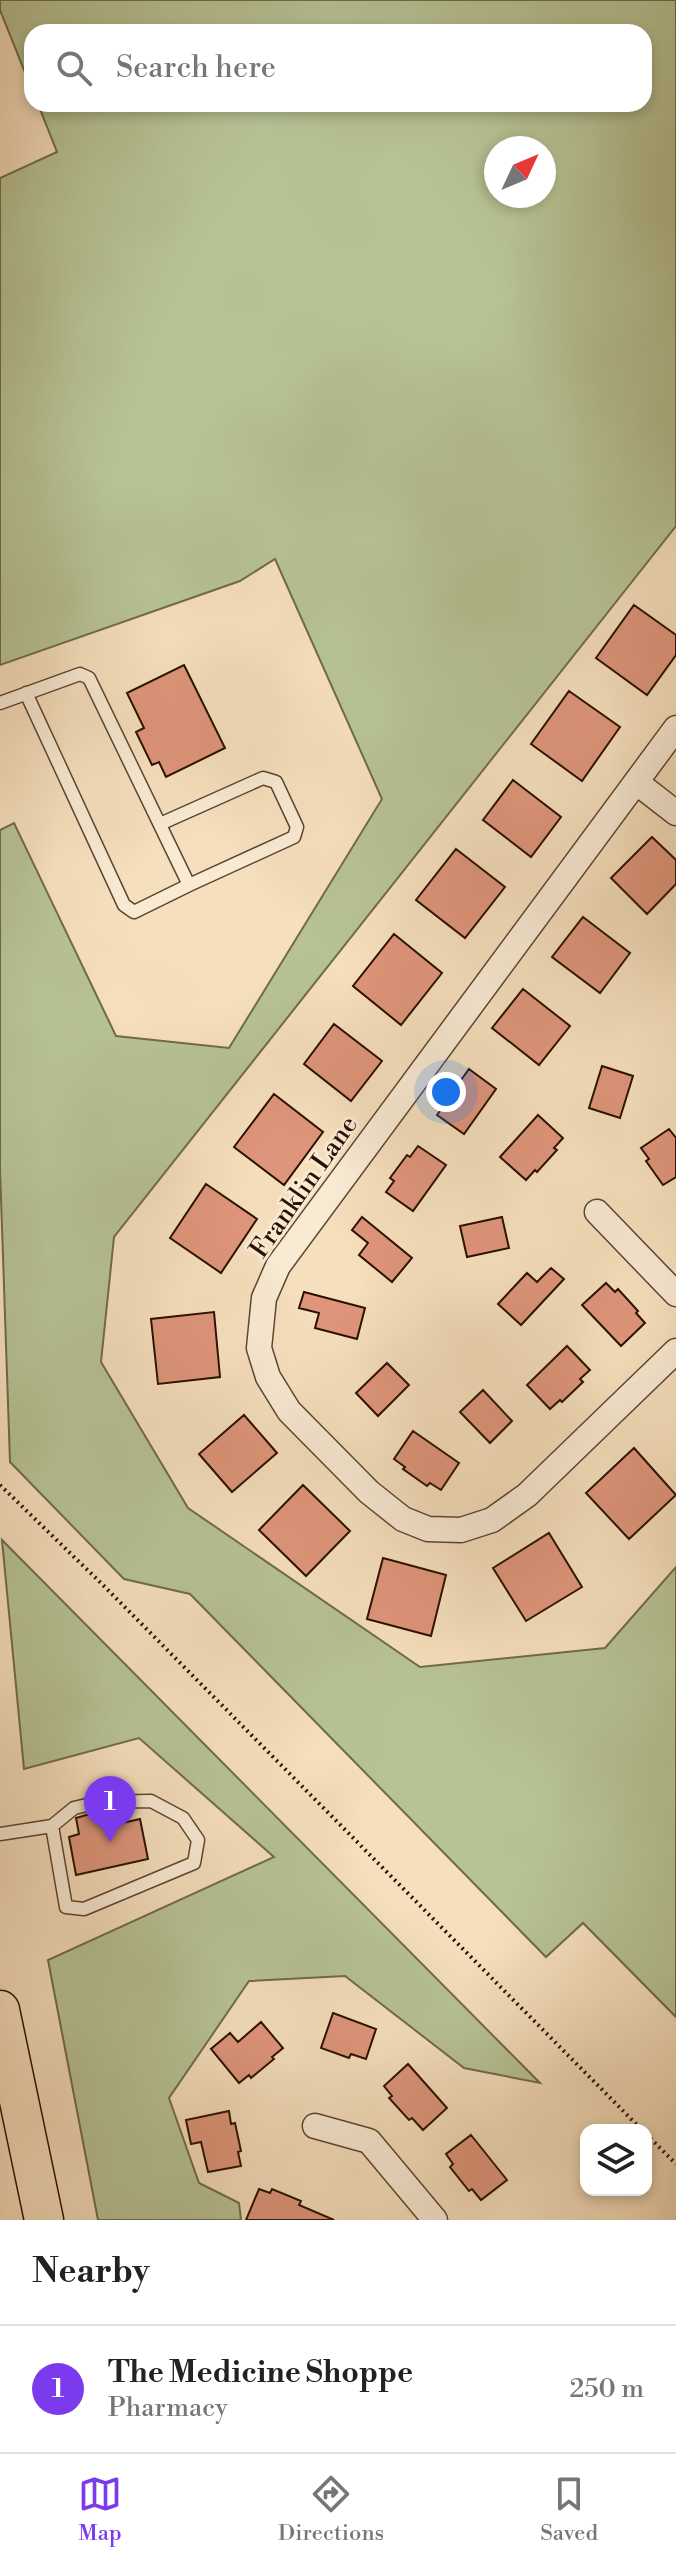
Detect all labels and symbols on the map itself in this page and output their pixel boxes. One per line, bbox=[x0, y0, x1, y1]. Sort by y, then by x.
north arrow bbox=[484, 136, 556, 208]
your location bbox=[426, 1072, 466, 1112]
street label: Franklin Lane bbox=[243, 1110, 365, 1264]
pin: 1 bbox=[84, 1776, 136, 1842]

